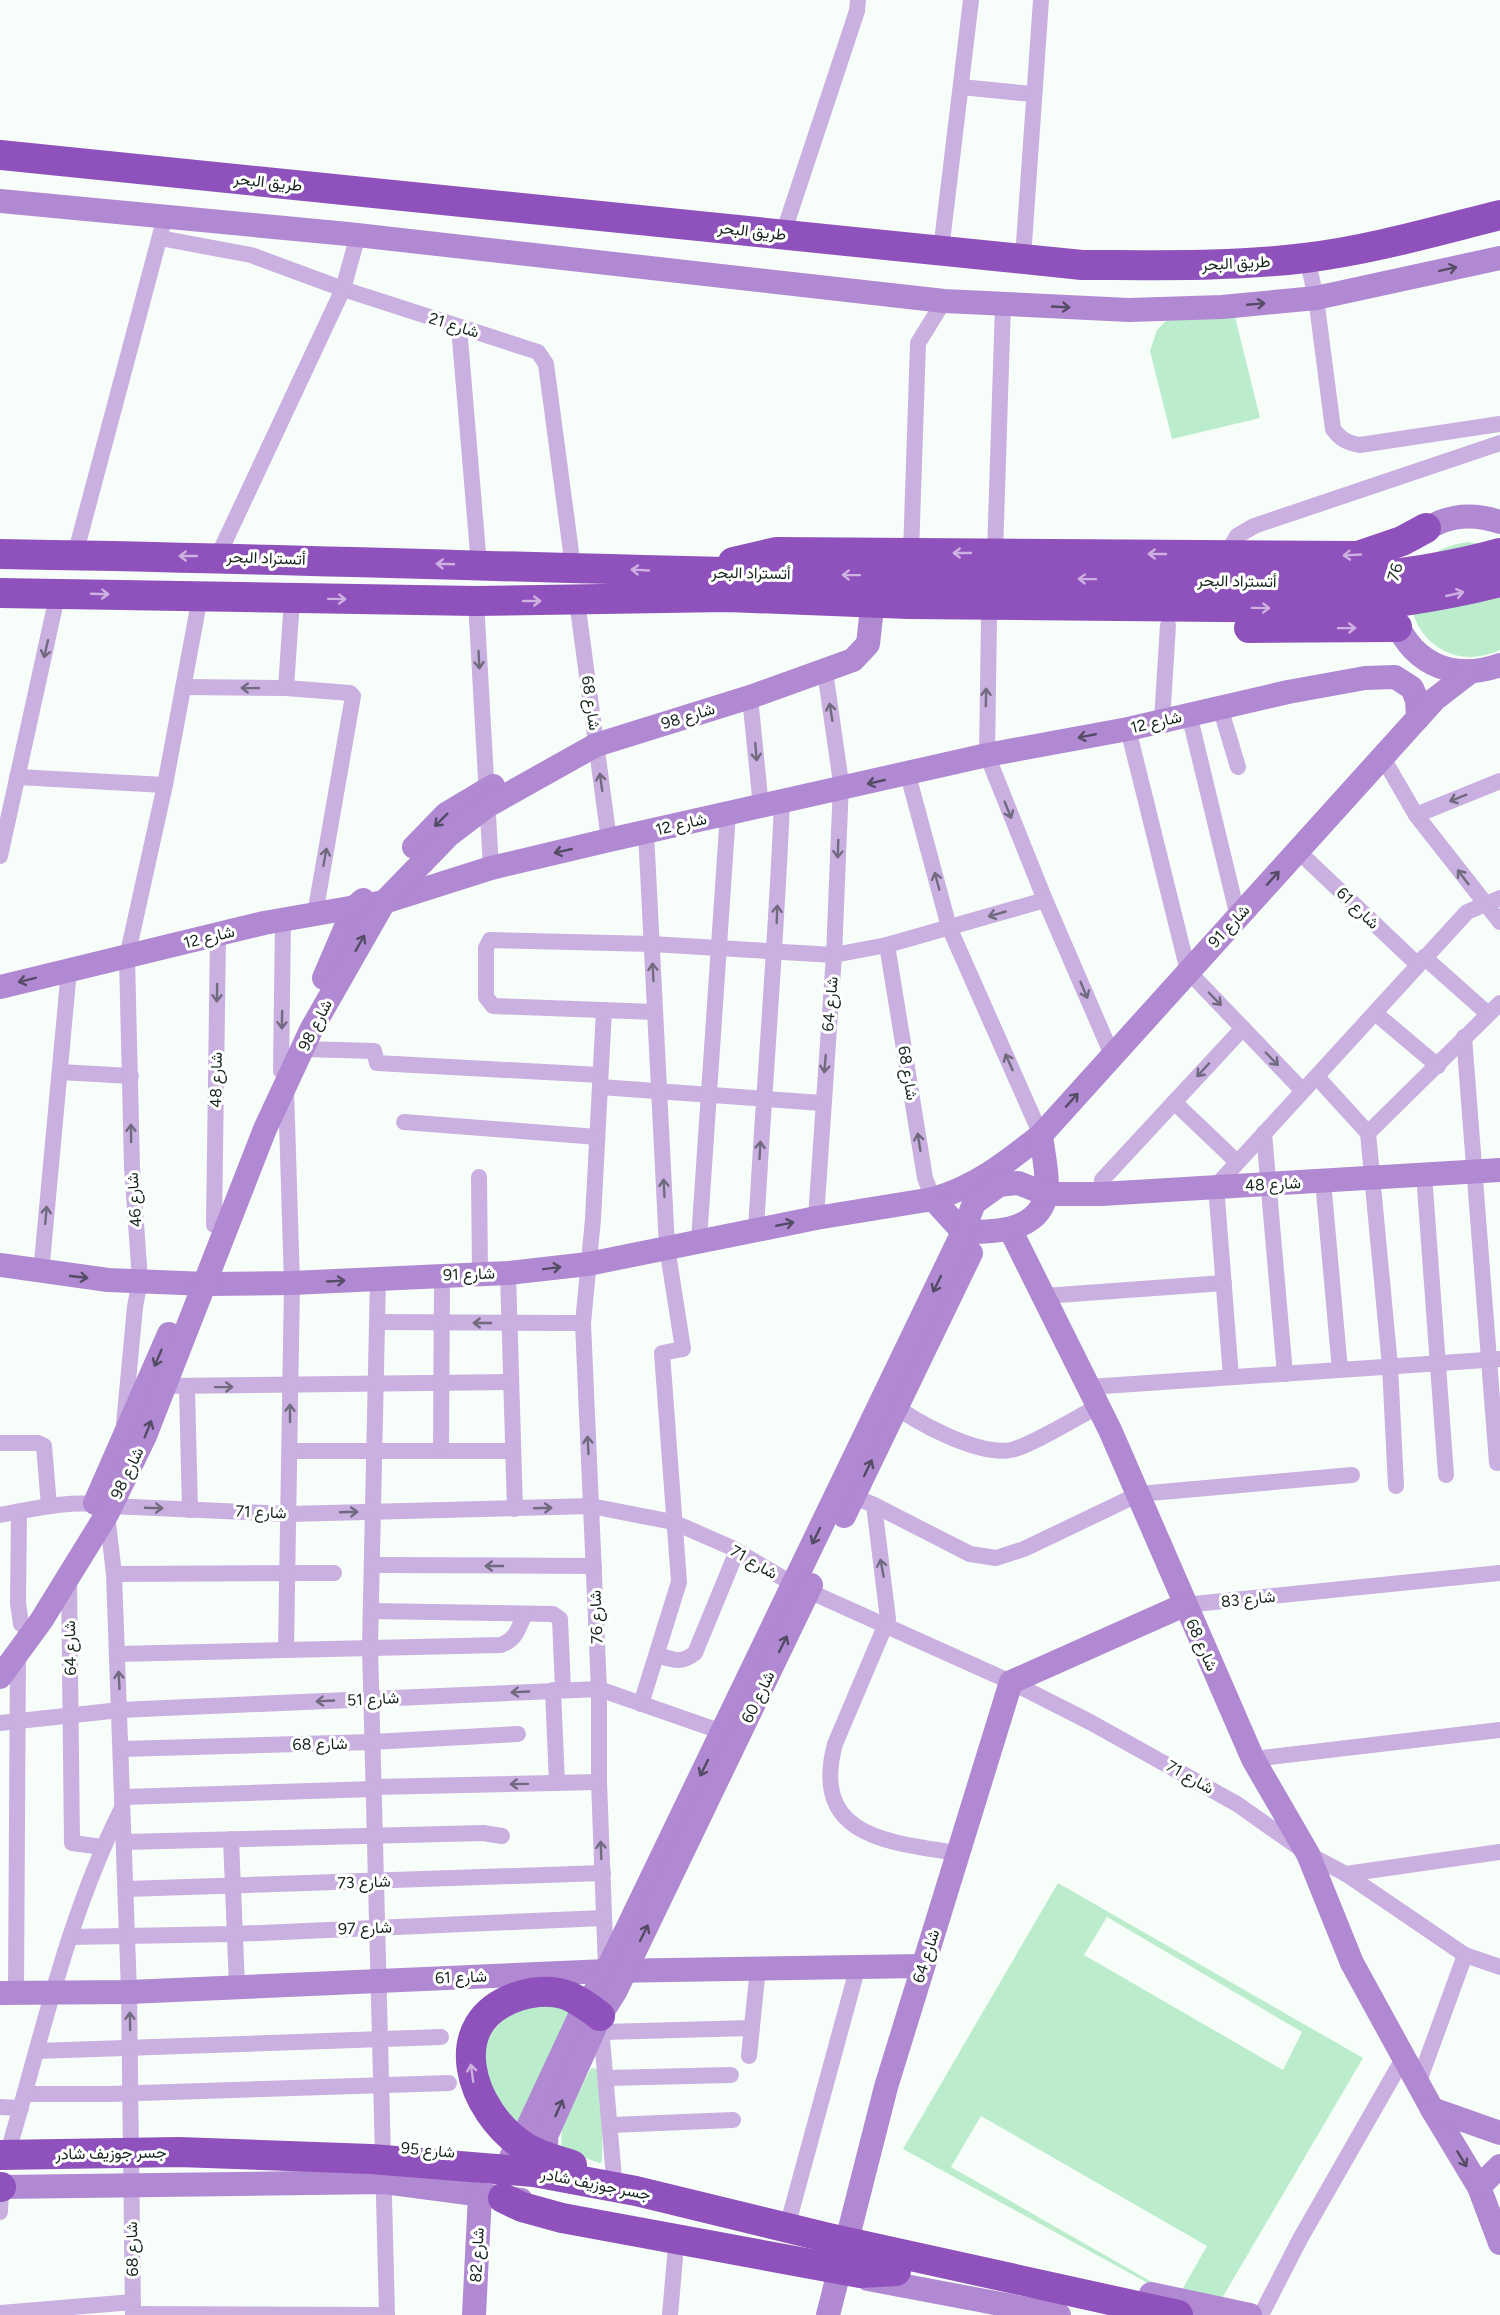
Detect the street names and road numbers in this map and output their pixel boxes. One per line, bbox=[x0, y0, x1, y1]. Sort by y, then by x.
street label: طريق البحر bbox=[232, 169, 303, 196]
street label: طريق البحر bbox=[716, 218, 787, 245]
street label: طريق البحر bbox=[1200, 252, 1271, 275]
street label: شارع 21 bbox=[426, 308, 481, 344]
street label: أتستراد البحر bbox=[225, 547, 306, 570]
street label: 76 bbox=[1383, 561, 1407, 583]
street label: أتستراد البحر bbox=[710, 563, 791, 584]
street label: أتستراد البحر bbox=[1196, 571, 1277, 592]
street label: شارع 68 bbox=[576, 674, 604, 732]
street label: شارع 98 bbox=[659, 699, 718, 735]
street label: شارع 12 bbox=[1129, 707, 1184, 739]
street label: شارع 12 bbox=[654, 809, 709, 841]
street label: شارع 61 bbox=[1331, 883, 1383, 934]
street label: شارع 91 bbox=[1204, 901, 1255, 953]
street label: شارع 12 bbox=[182, 922, 237, 954]
street label: شارع 64 bbox=[818, 976, 844, 1032]
street label: شارع 98 bbox=[294, 996, 338, 1055]
street label: شارع 68 bbox=[892, 1044, 922, 1102]
street label: شارع 48 bbox=[206, 1052, 228, 1108]
street label: شارع 46 bbox=[123, 1172, 147, 1228]
street label: شارع 48 bbox=[1245, 1173, 1302, 1197]
street label: شارع 91 bbox=[443, 1264, 495, 1286]
street label: شارع 98 bbox=[106, 1444, 149, 1503]
street label: شارع 71 bbox=[235, 1502, 287, 1524]
street label: شارع 71 bbox=[726, 1541, 781, 1585]
street label: شارع 83 bbox=[1220, 1587, 1276, 1613]
street label: شارع 76 bbox=[586, 1590, 608, 1644]
street label: شارع 68 bbox=[1180, 1616, 1222, 1675]
street label: شارع 64 bbox=[60, 1620, 82, 1676]
street label: شارع 60 bbox=[737, 1668, 780, 1727]
street label: شارع 51 bbox=[347, 1688, 400, 1712]
street label: شارع 68 bbox=[292, 1734, 348, 1756]
street label: شارع 71 bbox=[1162, 1756, 1217, 1800]
street label: شارع 73 bbox=[337, 1872, 391, 1894]
street label: شارع 97 bbox=[338, 1918, 392, 1940]
street label: شارع 64 bbox=[908, 1927, 945, 1986]
street label: شارع 61 bbox=[435, 1967, 487, 1989]
street label: شارع 95 bbox=[400, 2138, 456, 2164]
street label: جسر جوزيف شادر bbox=[54, 2143, 167, 2164]
street label: جسر جوزيف شادر bbox=[538, 2164, 653, 2205]
street label: شارع 68 bbox=[122, 2221, 144, 2277]
street label: شارع 82 bbox=[466, 2227, 490, 2283]

